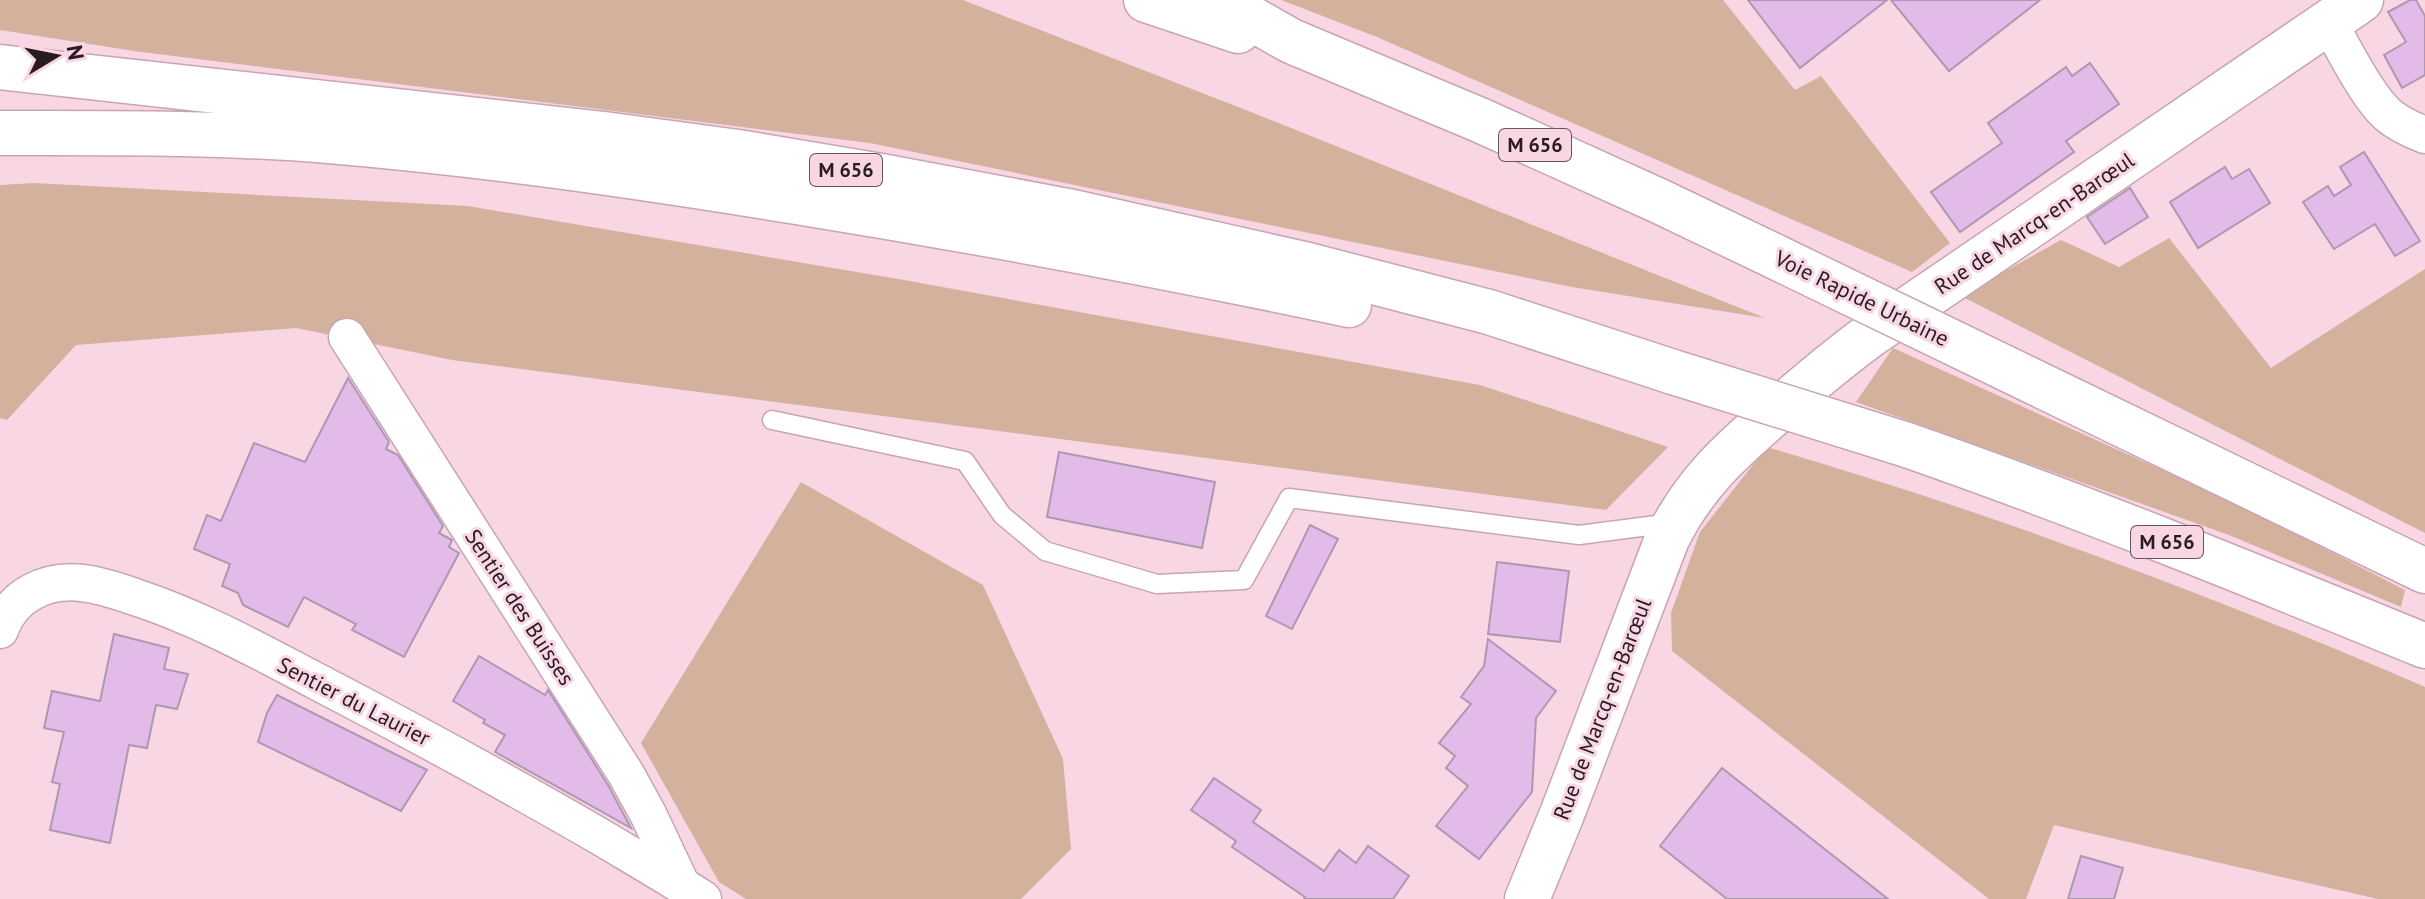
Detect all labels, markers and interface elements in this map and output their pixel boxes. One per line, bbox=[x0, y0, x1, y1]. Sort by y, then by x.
north arrow bbox=[16, 16, 96, 96]
text: N bbox=[61, 43, 91, 62]
road number: M 656 bbox=[1499, 129, 1571, 161]
street label: Rue de Marcq-en-Barœul bbox=[1929, 145, 2140, 300]
road number: M 656 bbox=[810, 154, 882, 186]
street label: Voie Rapide Urbaine bbox=[1770, 243, 1954, 352]
street label: Sentier des Buisses bbox=[459, 524, 581, 690]
road number: M 656 bbox=[2131, 526, 2203, 558]
street label: Rue de Marcq-en-Barœul bbox=[1547, 594, 1657, 824]
street label: Sentier du Laurier bbox=[273, 650, 436, 752]

